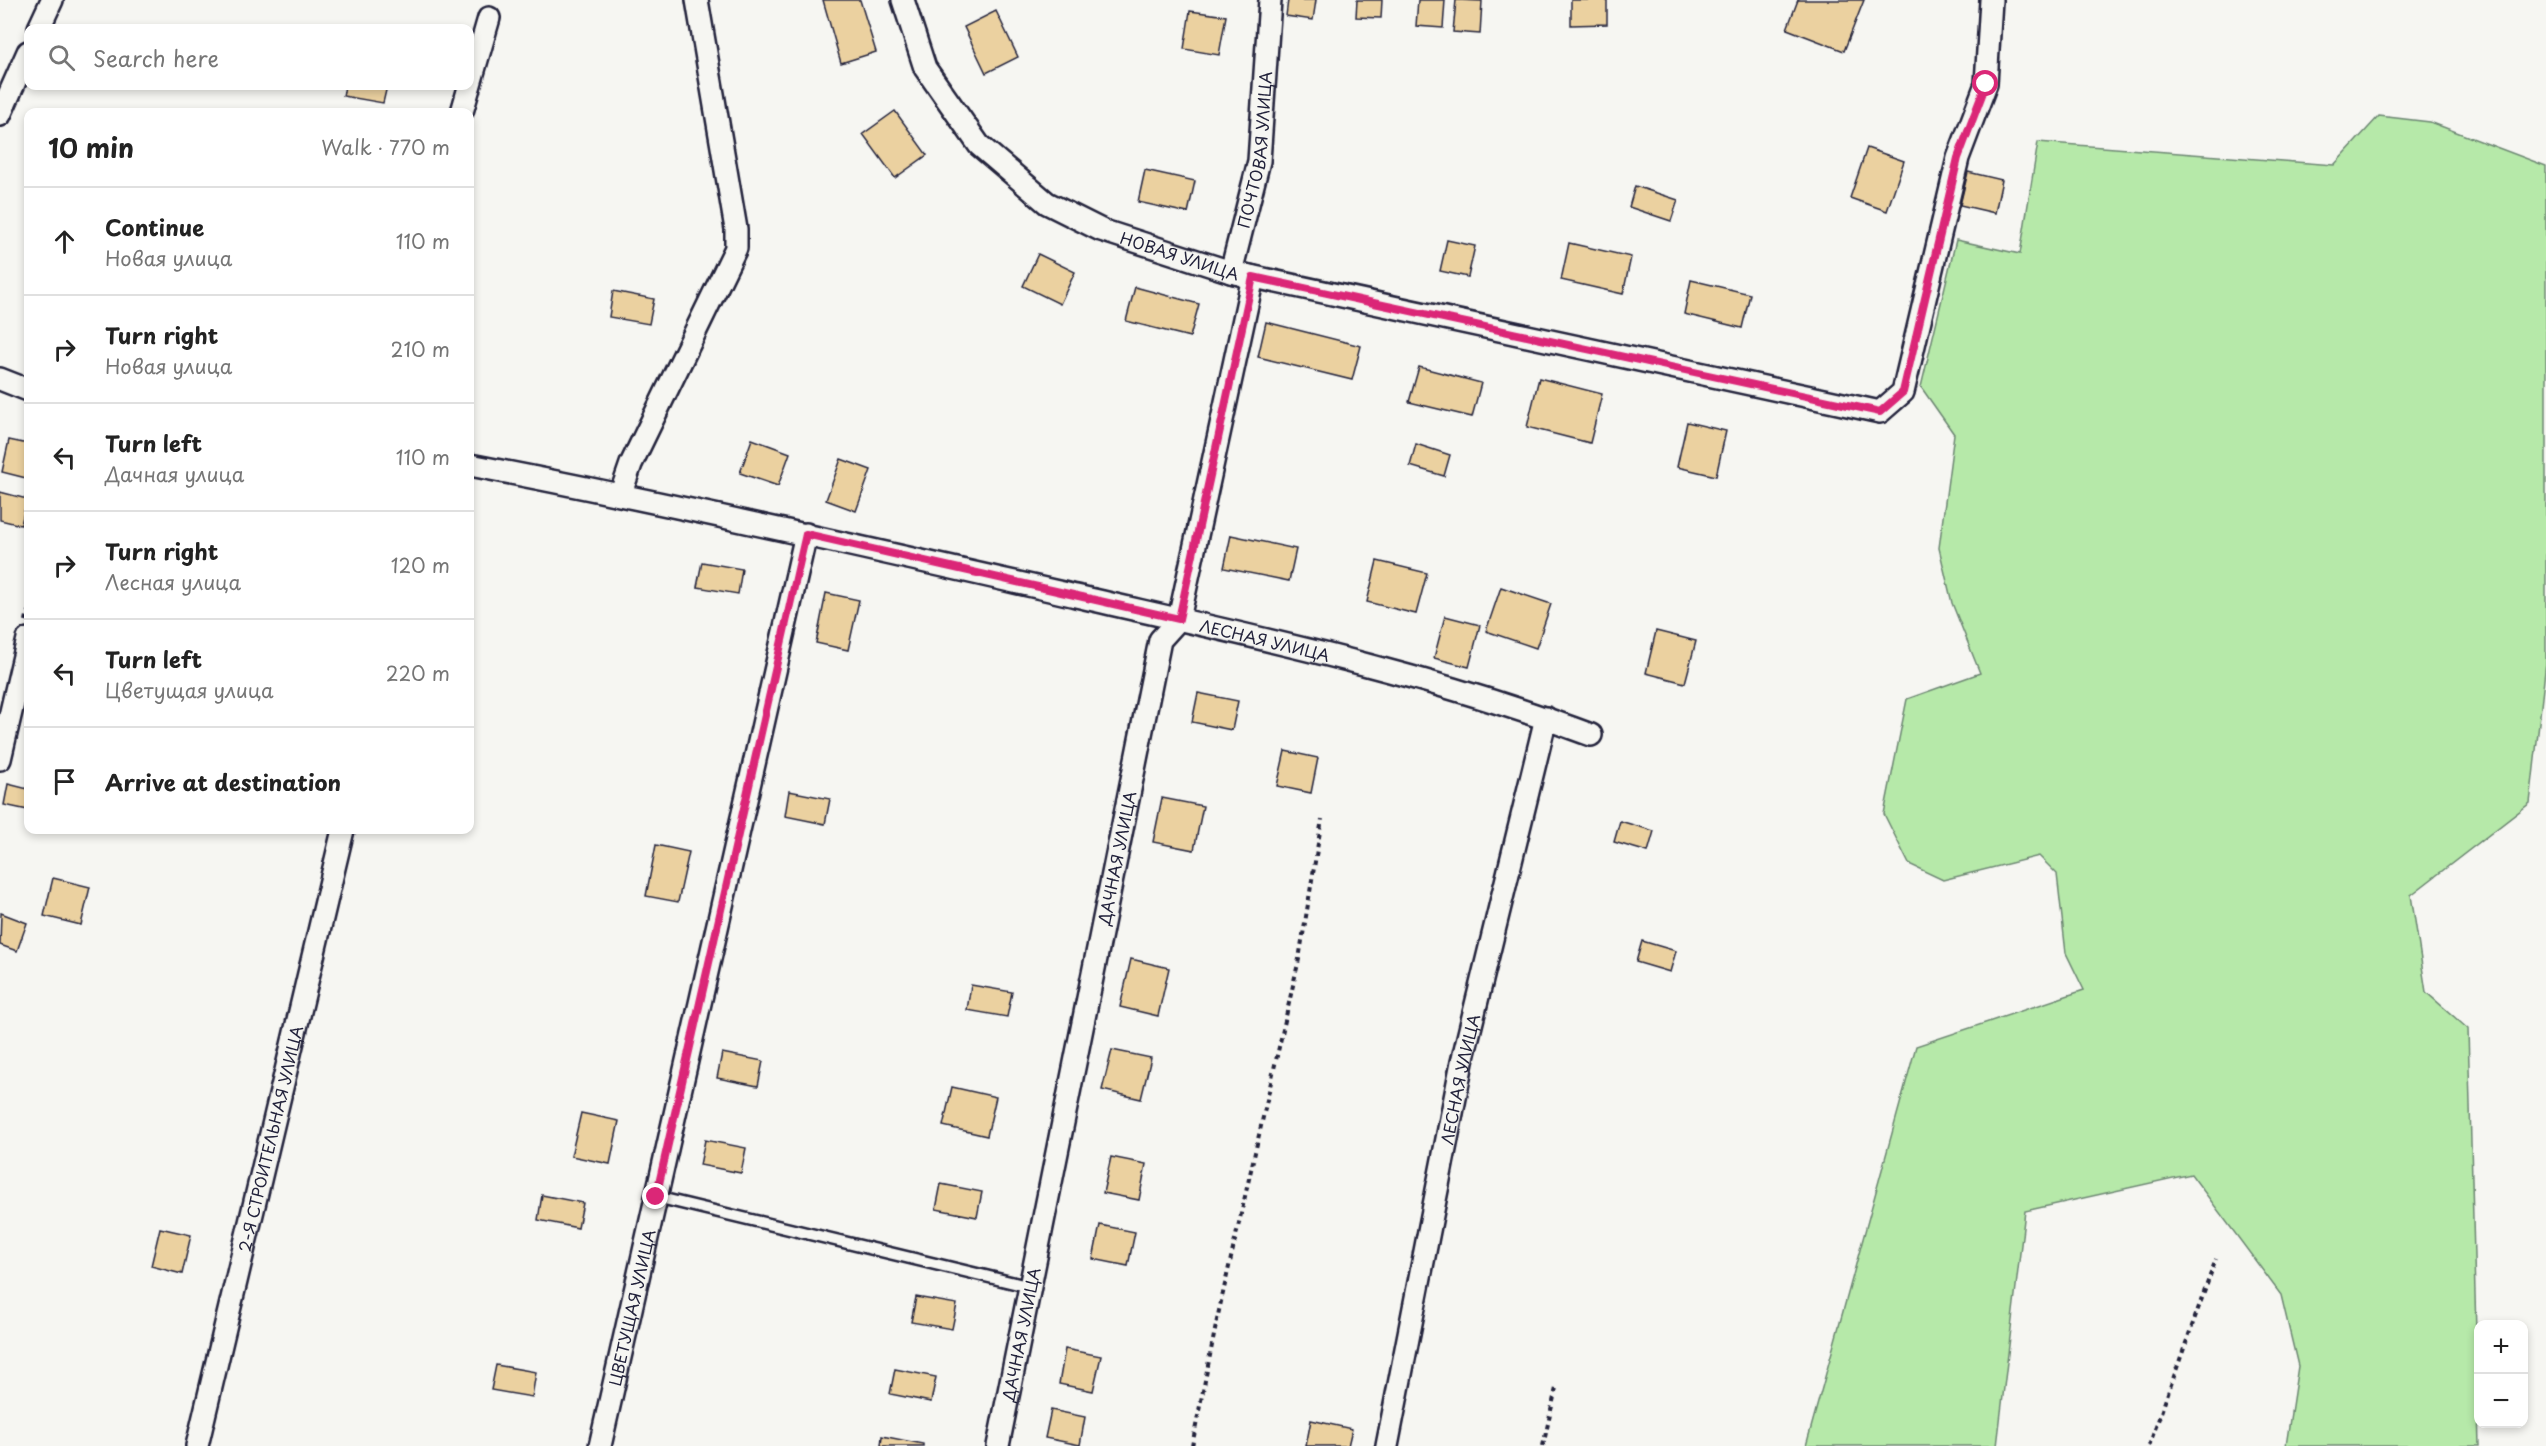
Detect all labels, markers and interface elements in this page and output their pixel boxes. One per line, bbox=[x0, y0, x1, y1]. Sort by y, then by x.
search box bbox=[24, 24, 474, 90]
icon: search bbox=[45, 41, 78, 74]
text: Search here bbox=[93, 41, 219, 74]
route start bbox=[1972, 70, 1998, 96]
street label: ПОЧТОВАЯ УЛИЦА bbox=[1231, 71, 1277, 230]
text: 10 min bbox=[48, 128, 134, 167]
text: Walk · 770 m bbox=[321, 132, 450, 162]
text: Continue bbox=[105, 210, 204, 243]
icon: ahead bbox=[48, 225, 81, 258]
street label: НОВАЯ УЛИЦА bbox=[1117, 225, 1241, 285]
text: 110 m bbox=[396, 226, 450, 256]
text: Новая улица bbox=[105, 243, 232, 273]
text: Turn right bbox=[105, 318, 218, 351]
icon: right bbox=[48, 333, 81, 366]
text: 210 m bbox=[391, 334, 450, 364]
text: Новая улица bbox=[105, 351, 232, 381]
text: Turn left bbox=[105, 426, 202, 459]
icon: left bbox=[48, 441, 81, 474]
text: 110 m bbox=[396, 442, 450, 472]
text: Дачная улица bbox=[105, 459, 244, 489]
text: Turn right bbox=[105, 534, 218, 567]
icon: right bbox=[48, 549, 81, 582]
text: 120 m bbox=[391, 550, 450, 580]
text: Лесная улица bbox=[105, 567, 241, 597]
street label: ЛЕСНАЯ УЛИЦА bbox=[1198, 613, 1333, 667]
text: Turn left bbox=[105, 642, 202, 675]
icon: left bbox=[48, 657, 81, 690]
text: 220 m bbox=[386, 658, 450, 688]
text: Цветущая улица bbox=[105, 675, 273, 705]
icon: arrive bbox=[48, 765, 81, 798]
text: Arrive at destination bbox=[105, 765, 341, 798]
street label: ДАЧНАЯ УЛИЦА bbox=[1091, 789, 1141, 928]
street label: ЛЕСНАЯ УЛИЦА bbox=[1434, 1011, 1485, 1147]
street label: 2-Я СТРОИТЕЛЬНАЯ УЛИЦА bbox=[231, 1023, 308, 1254]
route end bbox=[642, 1183, 668, 1209]
street label: ЦВЕТУЩАЯ УЛИЦА bbox=[602, 1227, 661, 1388]
street label: ДАЧНАЯ УЛИЦА bbox=[995, 1265, 1046, 1404]
map controls bbox=[2474, 1320, 2528, 1428]
button: + bbox=[2474, 1320, 2528, 1374]
button: − bbox=[2474, 1374, 2528, 1428]

